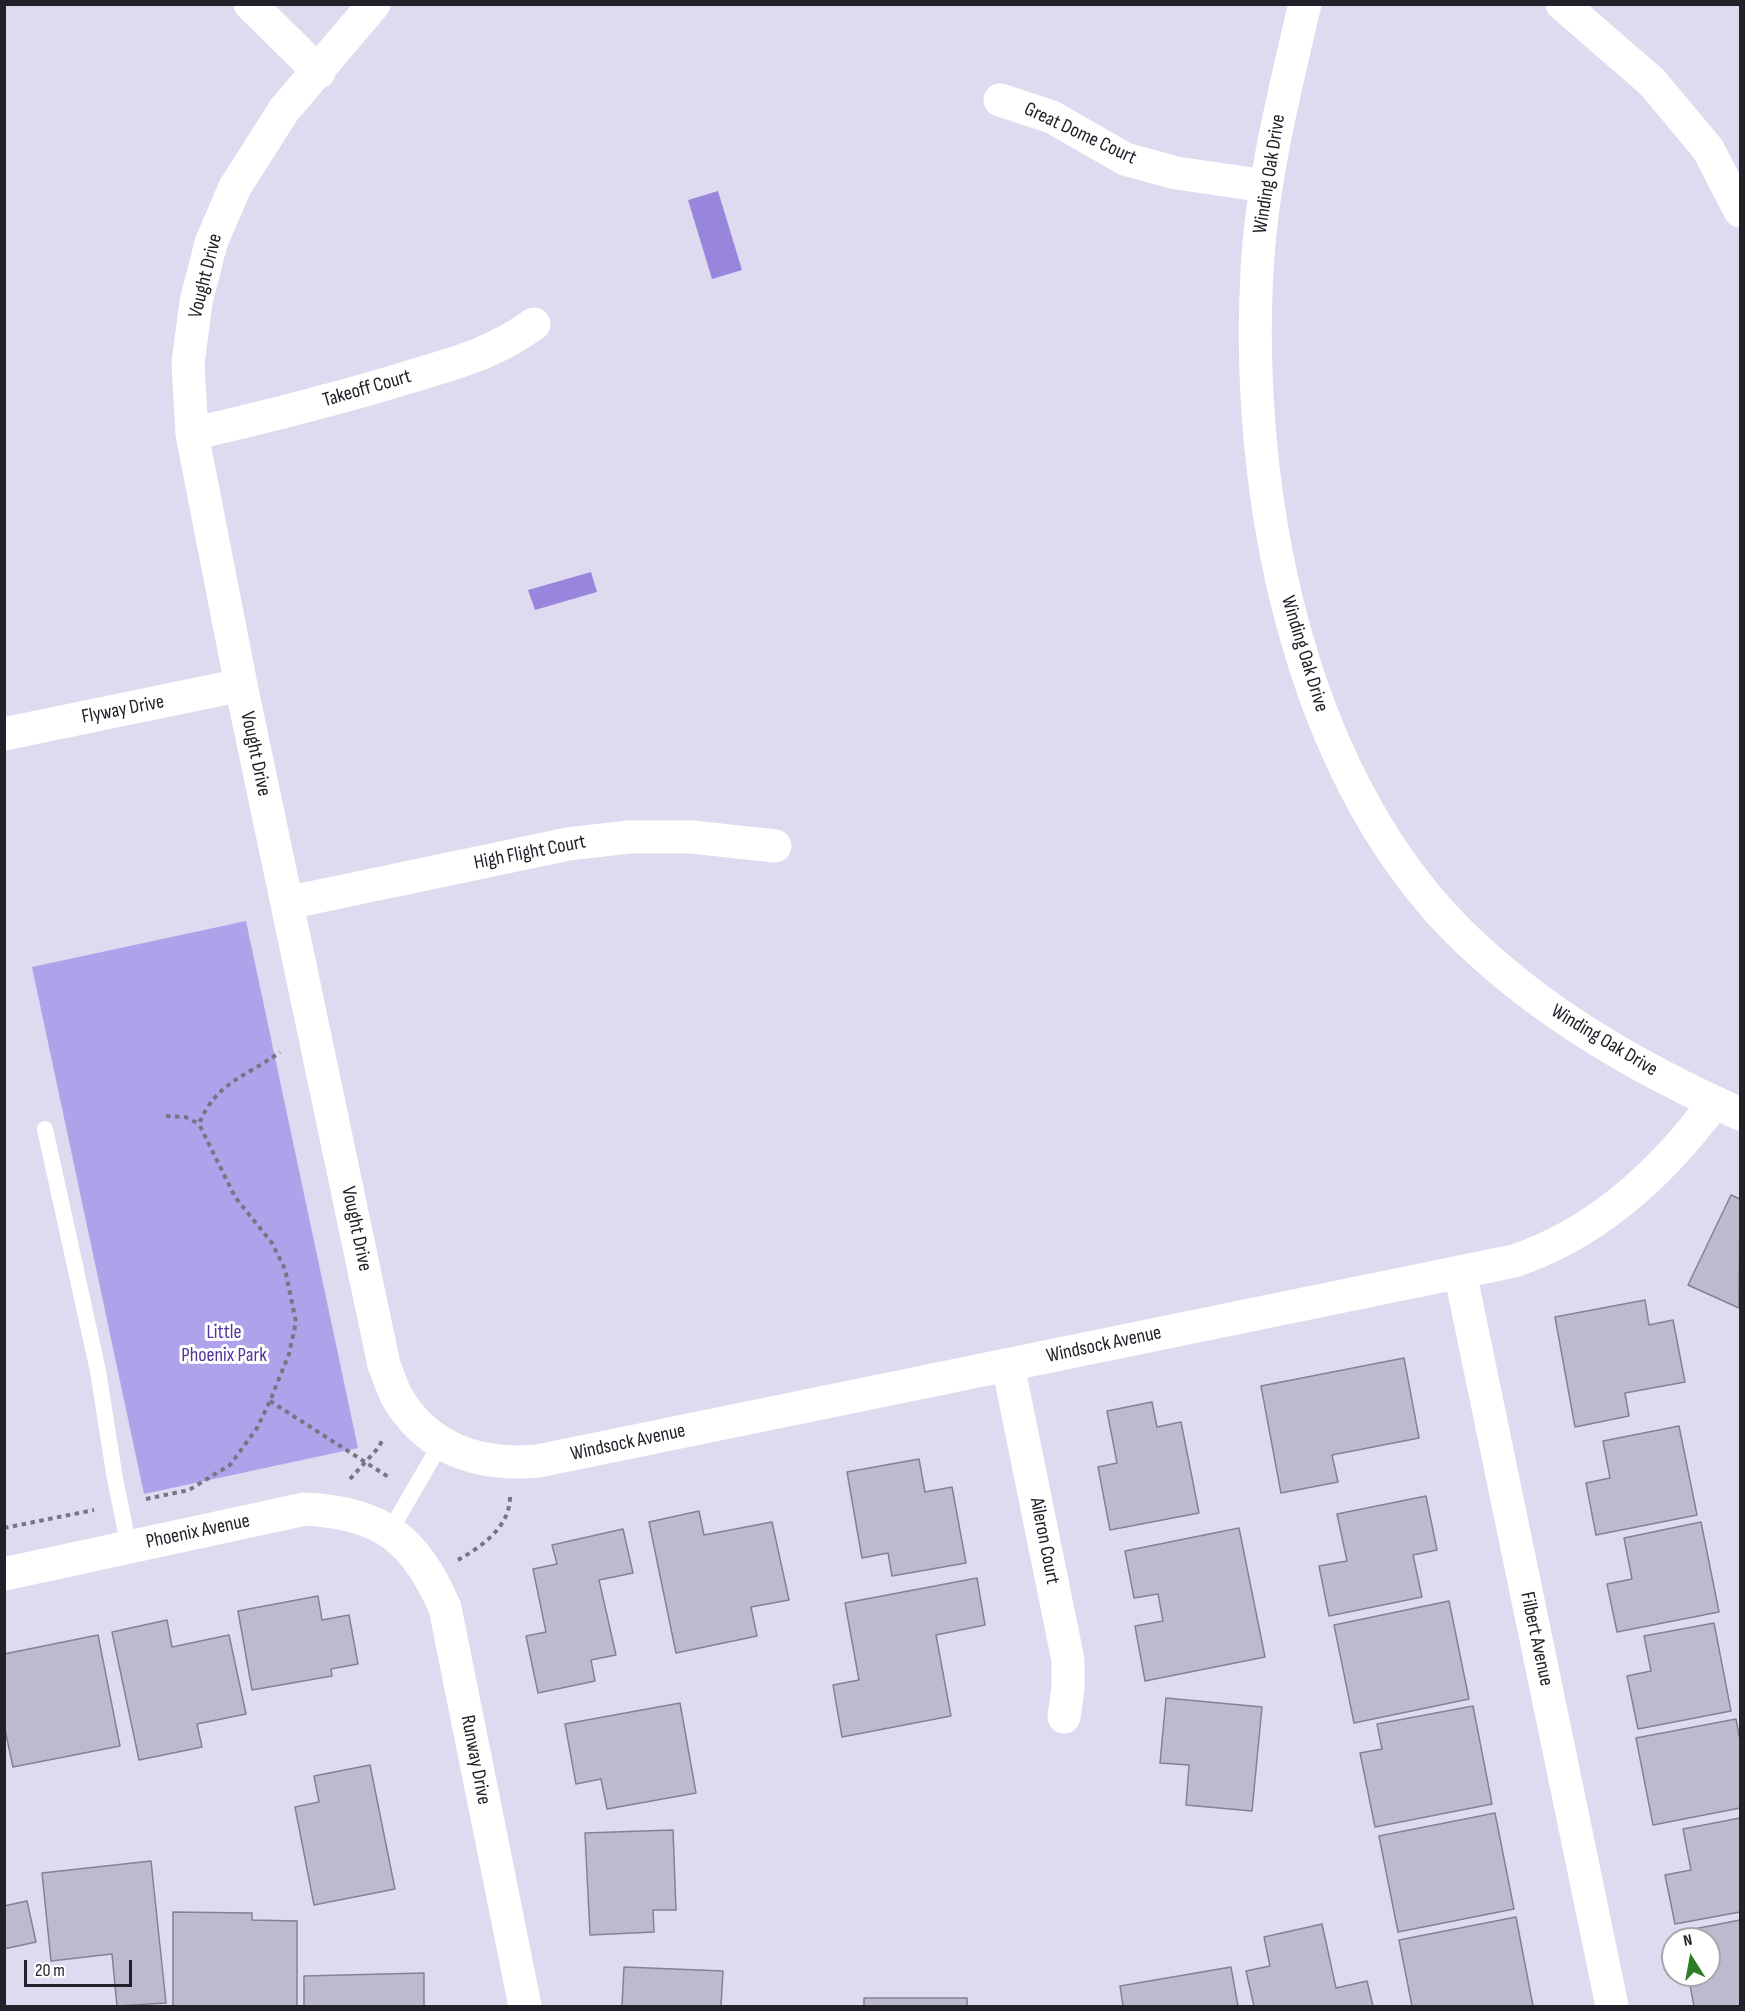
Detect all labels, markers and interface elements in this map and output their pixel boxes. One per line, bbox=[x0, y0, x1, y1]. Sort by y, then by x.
street label: Great Dome Court bbox=[1020, 98, 1140, 170]
street label: Winding Oak Drive bbox=[1249, 113, 1291, 235]
street label: Vought Drive bbox=[184, 231, 228, 321]
street label: Takeoff Court bbox=[320, 365, 414, 413]
street label: Winding Oak Drive bbox=[1275, 593, 1333, 715]
street label: Flyway Drive bbox=[80, 690, 166, 730]
street label: Vought Drive bbox=[234, 709, 276, 799]
street label: High Flight Court bbox=[472, 830, 588, 876]
street label: Winding Oak Drive bbox=[1546, 1000, 1662, 1082]
street label: Vought Drive bbox=[335, 1184, 377, 1274]
park label: Little Phoenix Park bbox=[181, 1321, 267, 1368]
street label: Windsock Avenue bbox=[1044, 1321, 1164, 1369]
street label: Windsock Avenue bbox=[568, 1419, 688, 1467]
street label: Aileron Court bbox=[1024, 1496, 1064, 1586]
street label: Phoenix Avenue bbox=[144, 1509, 252, 1555]
street label: Filbert Avenue bbox=[1514, 1590, 1558, 1688]
street label: Runway Drive bbox=[455, 1713, 495, 1807]
north arrow bbox=[1661, 1927, 1721, 1987]
text: N bbox=[1682, 1931, 1694, 1951]
scale bar bbox=[27, 1948, 135, 1986]
text: 20 m bbox=[35, 1960, 65, 1981]

